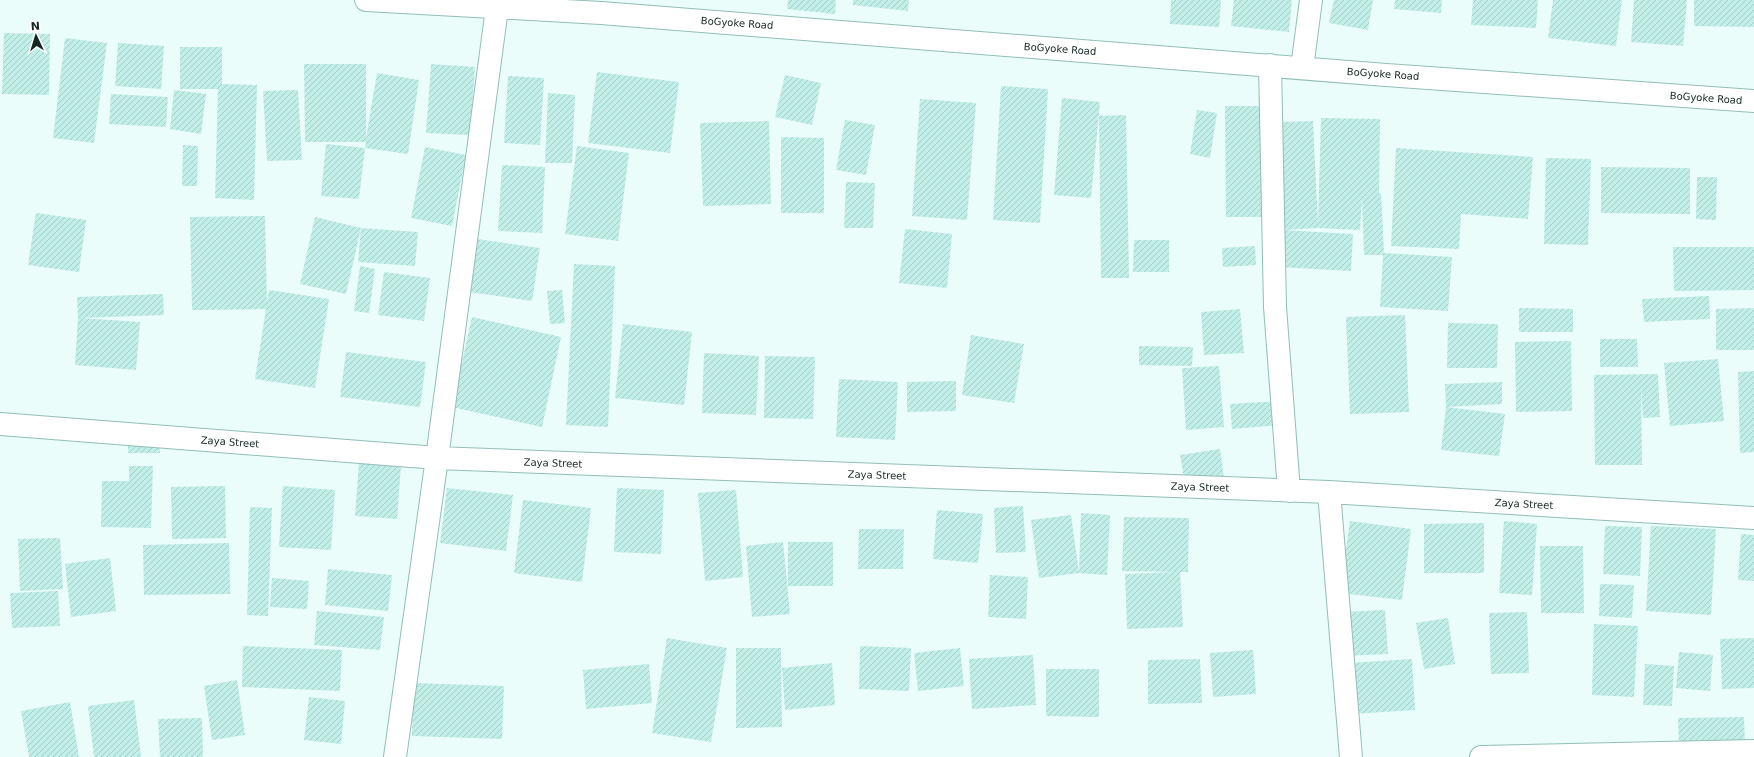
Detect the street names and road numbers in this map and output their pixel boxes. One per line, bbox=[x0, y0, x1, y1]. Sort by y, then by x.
street label: BoGyoke Road bbox=[700, 15, 774, 31]
street label: BoGyoke Road bbox=[1023, 41, 1097, 57]
street label: BoGyoke Road bbox=[1346, 66, 1420, 82]
street label: BoGyoke Road bbox=[1669, 90, 1743, 106]
street label: Zaya Street bbox=[200, 434, 260, 450]
street label: Zaya Street bbox=[524, 456, 583, 470]
street label: Zaya Street bbox=[848, 468, 907, 482]
street label: Zaya Street bbox=[1171, 480, 1230, 494]
street label: Zaya Street bbox=[1494, 497, 1554, 511]

